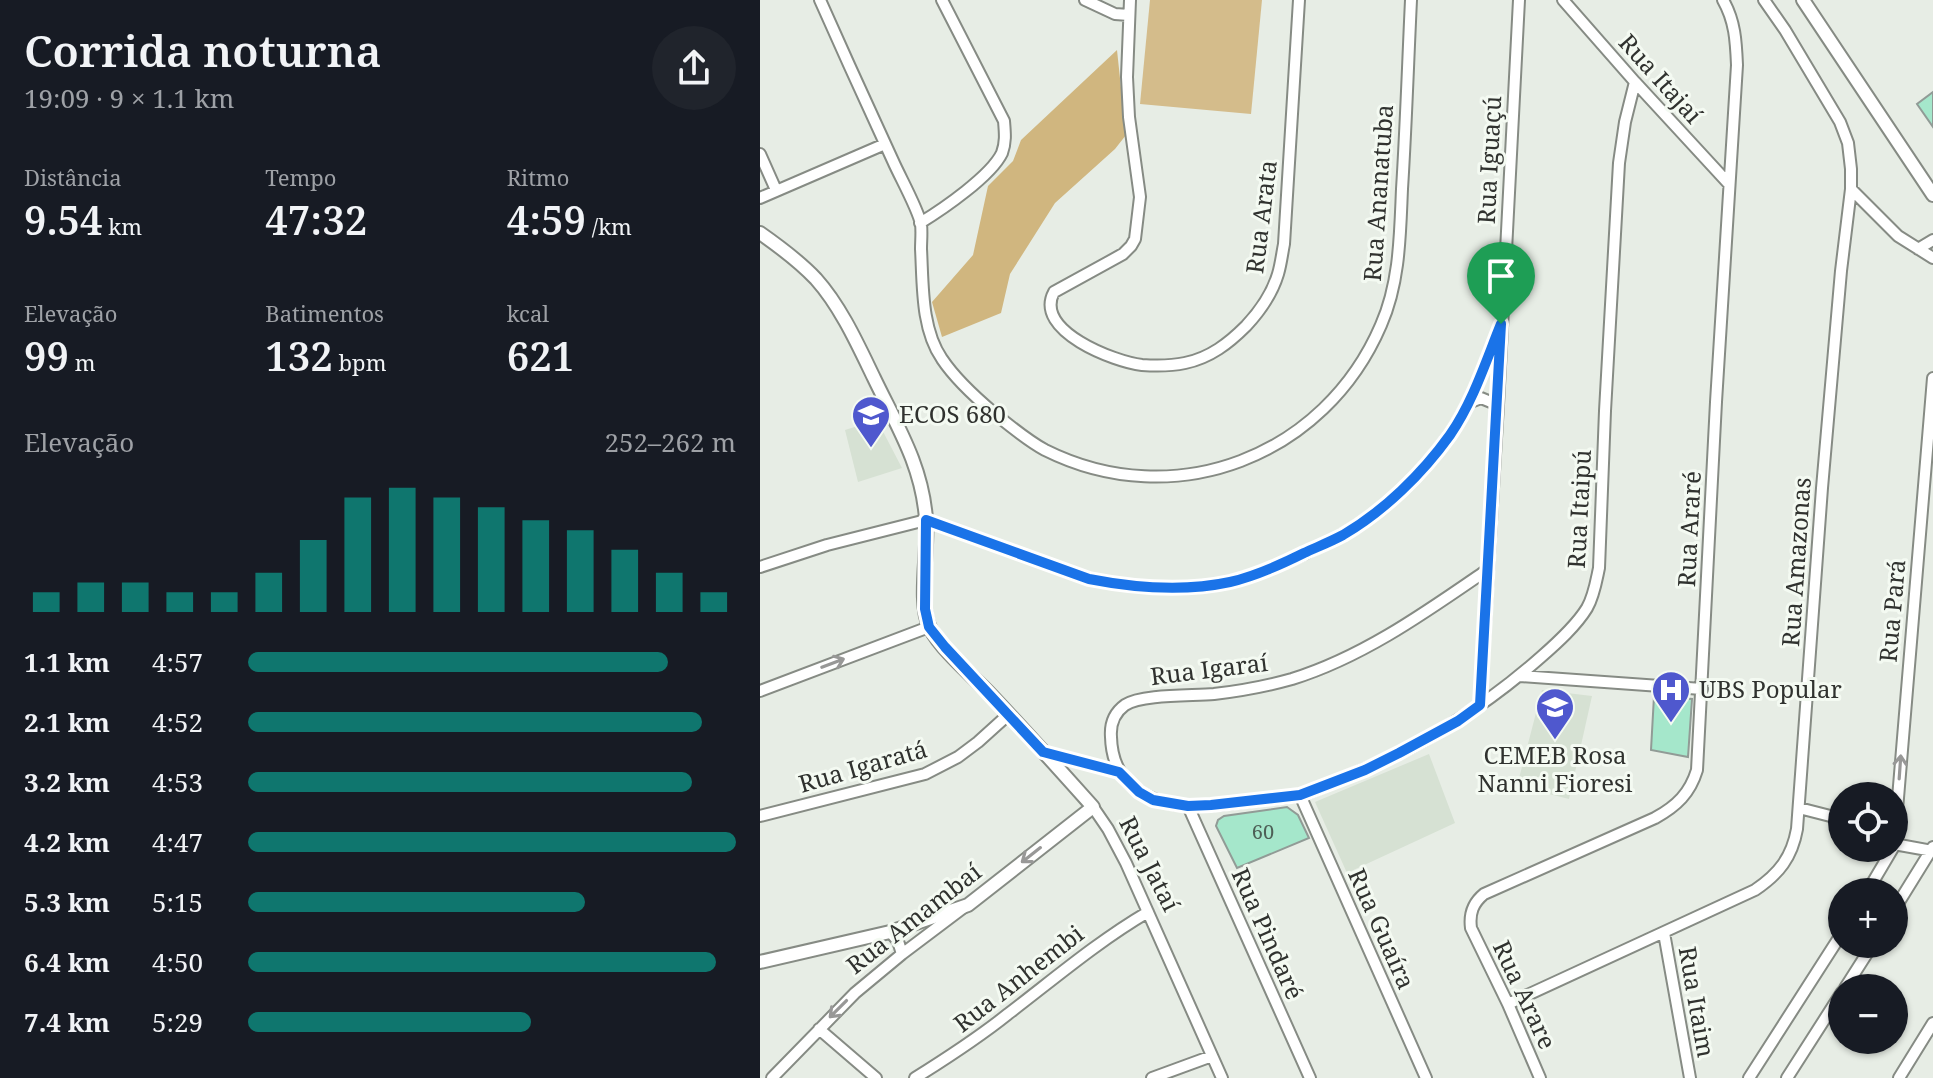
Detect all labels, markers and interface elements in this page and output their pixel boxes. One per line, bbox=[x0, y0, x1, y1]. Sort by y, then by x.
text: Corrida noturna bbox=[24, 20, 381, 80]
button: share bbox=[652, 26, 736, 110]
street label: Rua Itajaí bbox=[1612, 26, 1710, 130]
text: 19:09 · 9 × 1.1 km bbox=[24, 80, 234, 116]
street label: Rua Iguaçú bbox=[1469, 95, 1508, 225]
street label: Rua Ananatuba bbox=[1355, 103, 1400, 283]
street label: Rua Arata bbox=[1237, 158, 1284, 275]
text: Distância bbox=[24, 162, 122, 192]
text: Tempo bbox=[265, 162, 336, 192]
text: Ritmo bbox=[507, 162, 569, 192]
text: 9.54 bbox=[24, 192, 103, 247]
text: 47:32 bbox=[265, 192, 367, 247]
text: 4:59 bbox=[507, 192, 586, 247]
text: km bbox=[103, 211, 142, 241]
text: /km bbox=[586, 211, 632, 241]
pin bbox=[1467, 242, 1535, 324]
icon: arrive bbox=[1479, 254, 1523, 298]
text: Elevação bbox=[24, 298, 117, 328]
text: Batimentos bbox=[265, 298, 384, 328]
text: kcal bbox=[507, 298, 549, 328]
text: 99 bbox=[24, 328, 69, 383]
text: 132 bbox=[265, 328, 333, 383]
text: 621 bbox=[507, 328, 574, 383]
text: m bbox=[69, 347, 96, 377]
text: bpm bbox=[333, 347, 386, 377]
school or university icon: ECOS 680 bbox=[850, 394, 892, 449]
place label: ECOS 680 bbox=[899, 397, 1006, 430]
text: Elevação bbox=[24, 424, 134, 460]
text: 252–262 m bbox=[604, 424, 736, 460]
street label: Rua Itaipú bbox=[1559, 449, 1598, 569]
street label: Rua Araré bbox=[1669, 470, 1708, 588]
street label: Rua Amazonas bbox=[1773, 476, 1818, 648]
street label: Rua Pará bbox=[1871, 558, 1912, 664]
text: 1.1 km bbox=[24, 644, 110, 680]
text: 4:57 bbox=[152, 644, 203, 680]
street label: Rua Igaraí bbox=[1148, 645, 1270, 692]
one-way arrow bbox=[820, 655, 845, 669]
hospital icon: UBS Popular bbox=[1650, 669, 1692, 724]
place label: UBS Popular bbox=[1699, 672, 1842, 705]
school or university icon: CEMEB Rosa Nanni Fioresi bbox=[1534, 686, 1576, 741]
text: 2.1 km bbox=[24, 704, 110, 740]
text: 4:52 bbox=[152, 704, 203, 740]
street label: Rua Igaratá bbox=[794, 731, 931, 800]
place label: CEMEB Rosa Nanni Fioresi bbox=[1477, 738, 1633, 799]
one-way arrow bbox=[1893, 754, 1908, 781]
text: 3.2 km bbox=[24, 764, 110, 800]
text: 4:53 bbox=[152, 764, 203, 800]
map controls bbox=[1828, 782, 1908, 1054]
button: locate bbox=[1828, 782, 1908, 862]
street label: Rua Jataí bbox=[1112, 810, 1188, 917]
house number: 60 bbox=[1252, 818, 1274, 845]
text: 4.2 km bbox=[24, 824, 110, 860]
text: 4:47 bbox=[152, 824, 203, 860]
one-way arrow bbox=[1021, 847, 1042, 864]
street label: Rua Amambaí bbox=[839, 855, 987, 981]
street label: Rua Pindaré bbox=[1225, 862, 1312, 1004]
street label: Rua Guaíra bbox=[1341, 863, 1424, 994]
button: + bbox=[1828, 878, 1908, 958]
text: 5.3 km bbox=[24, 884, 110, 920]
text: 5:15 bbox=[152, 884, 203, 920]
street label: Rua Anhembi bbox=[946, 917, 1090, 1039]
street label: Rua Arare bbox=[1486, 935, 1565, 1054]
text: 6.4 km bbox=[24, 944, 110, 980]
text: 4:50 bbox=[152, 944, 203, 980]
street label: Rua Itaim bbox=[1672, 944, 1723, 1060]
button: − bbox=[1828, 974, 1908, 1054]
one-way arrow bbox=[829, 999, 848, 1019]
text: 7.4 km bbox=[24, 1004, 110, 1040]
text: 5:29 bbox=[152, 1004, 203, 1040]

